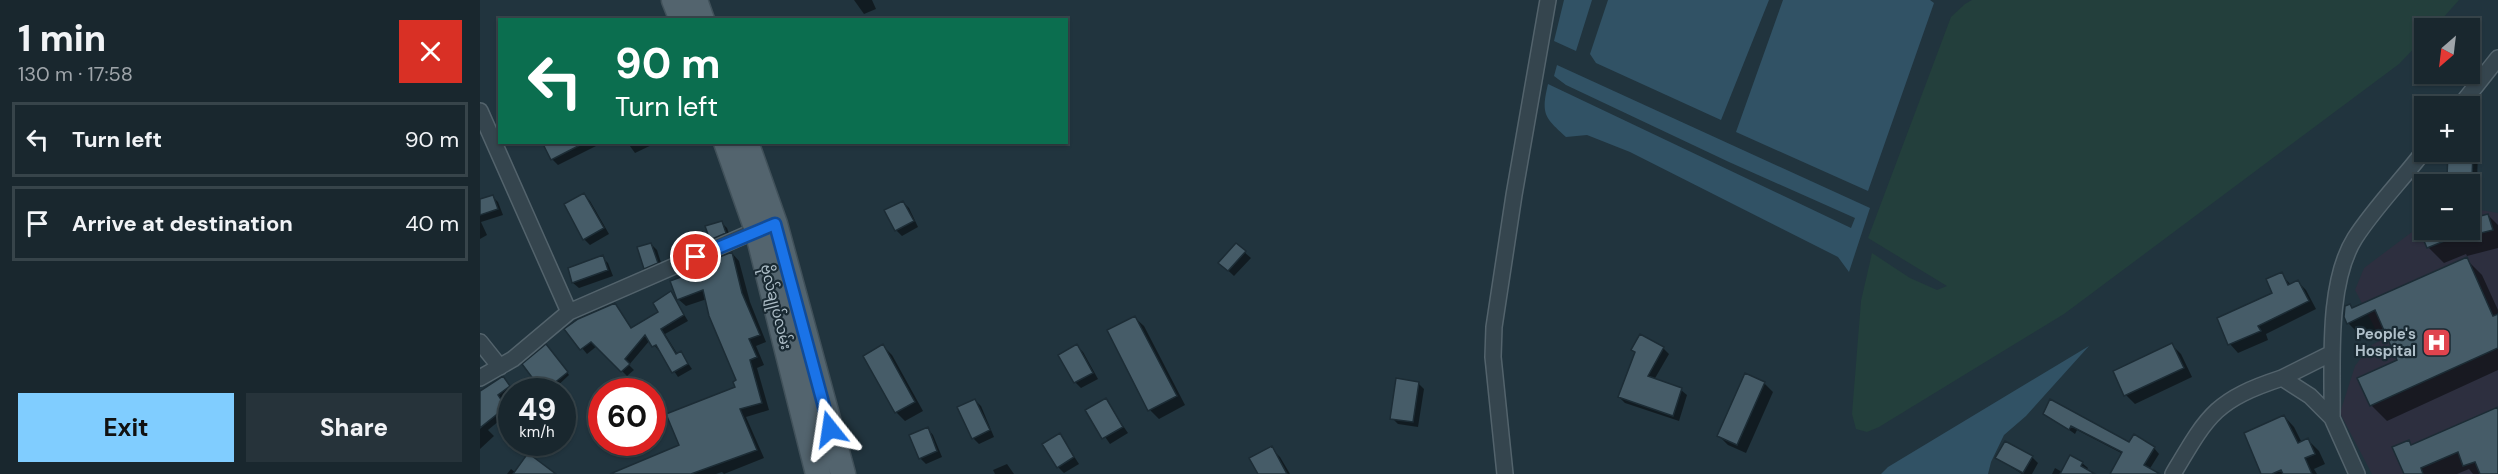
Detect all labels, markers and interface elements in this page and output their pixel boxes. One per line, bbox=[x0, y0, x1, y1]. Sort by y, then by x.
text: 1 min bbox=[18, 15, 106, 62]
north arrow bbox=[2414, 18, 2480, 84]
map controls bbox=[2414, 18, 2480, 240]
button: close bbox=[399, 20, 462, 83]
text: 90 m bbox=[615, 36, 721, 91]
icon: left bbox=[516, 42, 594, 120]
text: 130 m · 17:58 bbox=[18, 61, 133, 87]
text: Turn left bbox=[615, 89, 718, 124]
button: + bbox=[2414, 96, 2480, 162]
icon: left bbox=[21, 123, 54, 156]
text: Turn left bbox=[72, 125, 162, 154]
text: 90 m bbox=[405, 125, 459, 154]
button: − bbox=[2414, 174, 2480, 240]
icon: arrive bbox=[21, 207, 54, 240]
text: Arrive at destination bbox=[72, 209, 293, 238]
text: 40 m bbox=[405, 209, 459, 238]
pin bbox=[670, 231, 721, 282]
icon: arrive bbox=[679, 240, 712, 273]
street label: ဗိုလ်ချုပ်လမ်း bbox=[754, 262, 796, 352]
place label: People's Hospital bbox=[2355, 324, 2416, 361]
hospital icon: People's Hospital bbox=[2421, 327, 2453, 359]
speed limit sign: 60 bbox=[588, 378, 666, 456]
text: 49 bbox=[518, 390, 556, 429]
button: Exit bbox=[18, 393, 234, 462]
button: Share bbox=[246, 393, 462, 462]
position arrow bbox=[798, 397, 862, 461]
text: km/h bbox=[519, 422, 555, 442]

